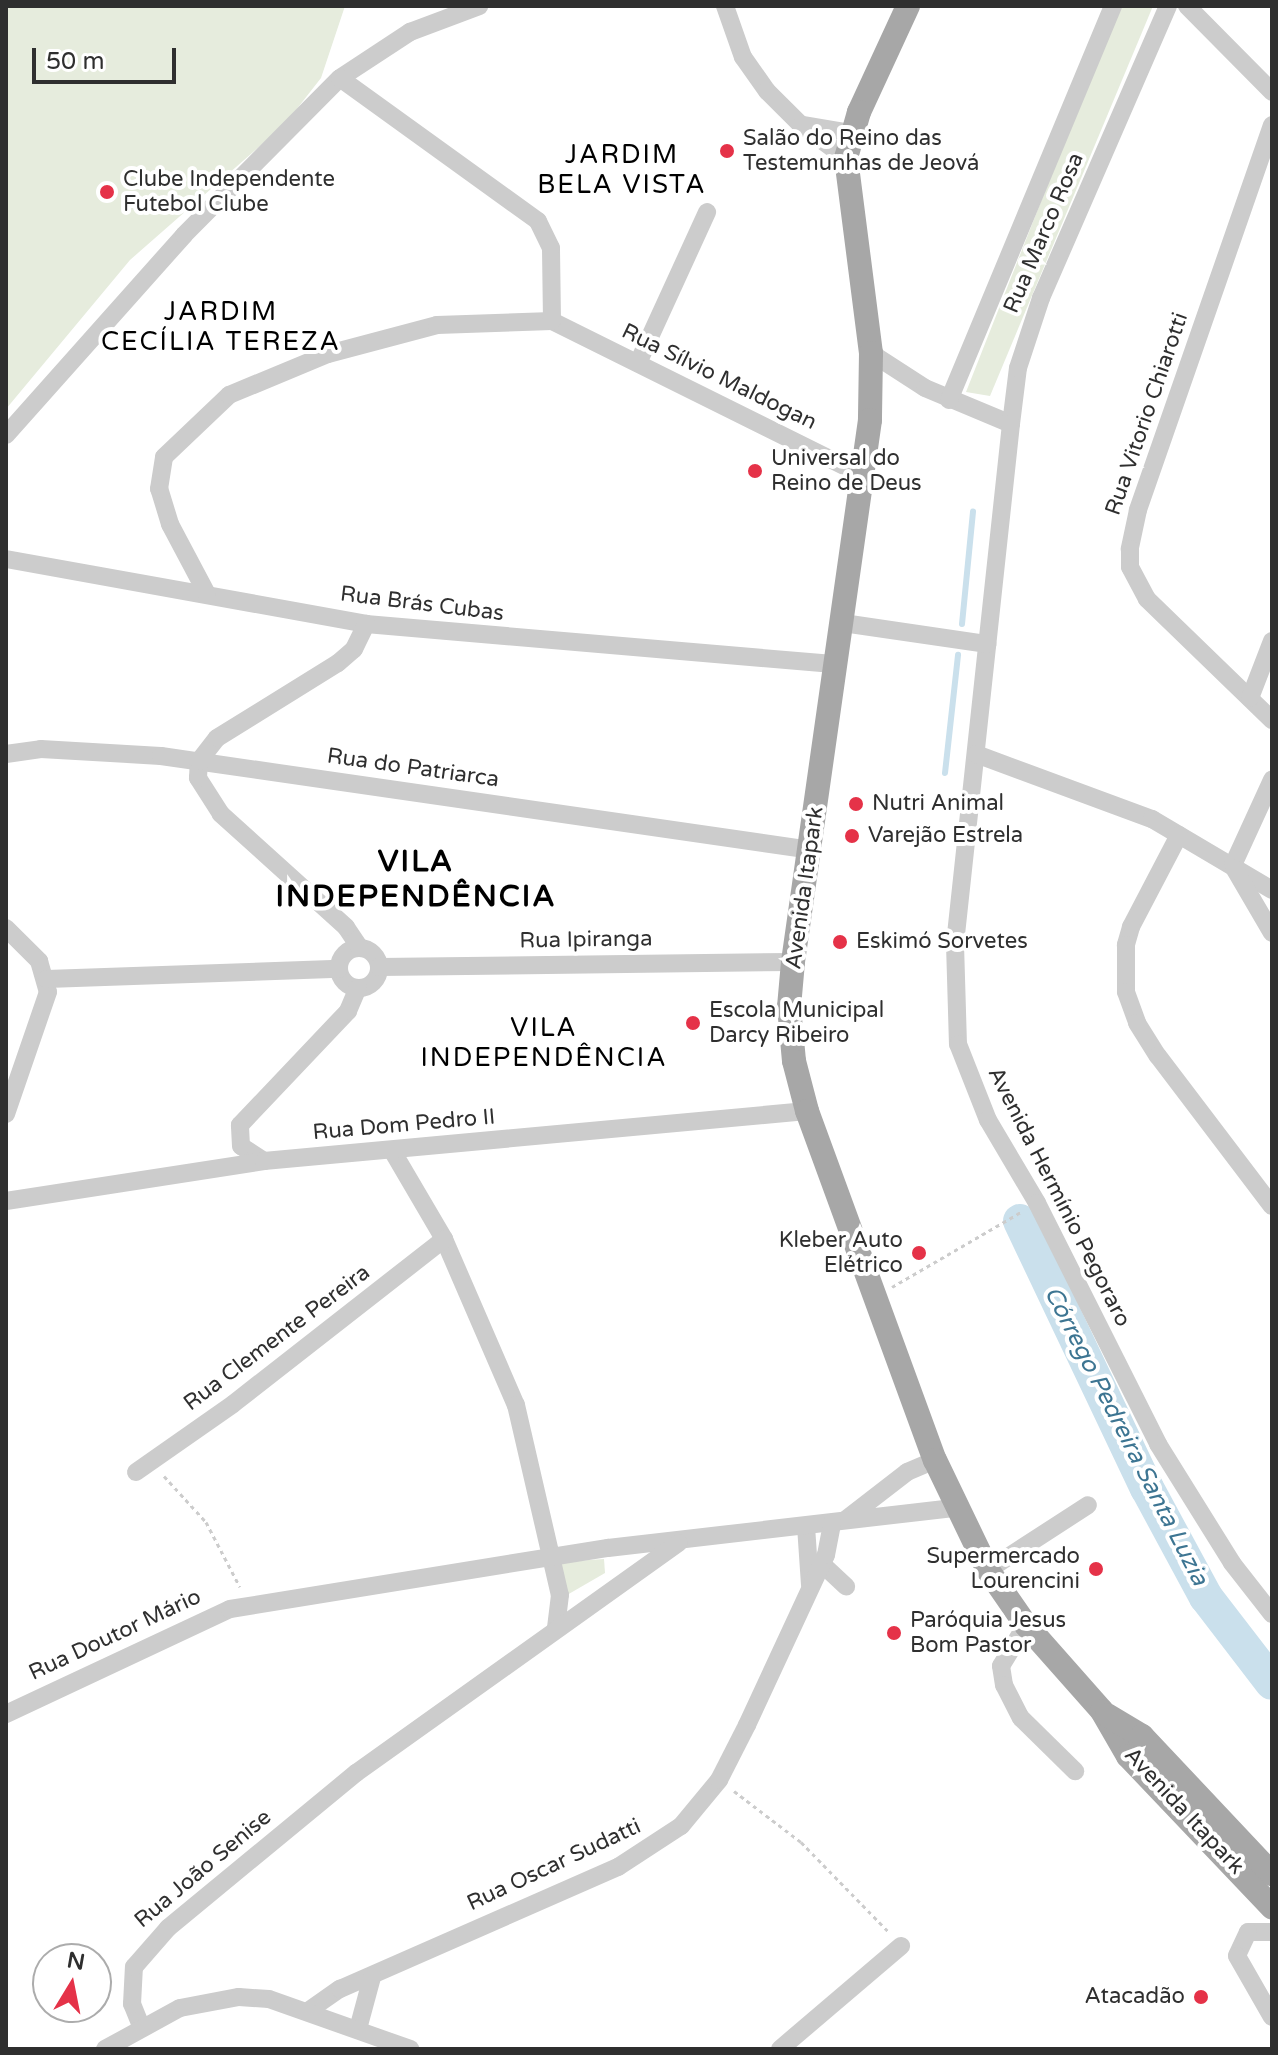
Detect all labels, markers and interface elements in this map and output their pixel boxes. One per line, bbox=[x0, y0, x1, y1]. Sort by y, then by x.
scale bar bbox=[36, 32, 180, 82]
text: 50 m bbox=[46, 47, 104, 76]
place label: Salão do Reino das Testemunhas de Jeová bbox=[743, 125, 979, 176]
district label: JARDIM BELA VISTA bbox=[537, 139, 707, 200]
marker: Salão do Reino das Testemunhas de Jeová bbox=[718, 142, 736, 160]
street label: Rua Marco Rosa bbox=[998, 149, 1090, 317]
place label: Clube Independente Futebol Clube bbox=[123, 166, 335, 218]
marker: Clube Independente Futebol Clube bbox=[98, 183, 116, 201]
district label: JARDIM CECÍLIA TEREZA bbox=[101, 296, 341, 358]
street label: Rua Vitorio Chiarotti bbox=[1100, 309, 1194, 519]
street label: Rua Sílvio Maldogan bbox=[617, 318, 821, 436]
place label: Universal do Reino de Deus bbox=[771, 445, 922, 496]
marker: Universal do Reino de Deus bbox=[746, 462, 764, 480]
street label: Rua Brás Cubas bbox=[339, 581, 505, 627]
street label: Rua do Patriarca bbox=[325, 743, 501, 793]
place label: Nutri Animal bbox=[872, 791, 1004, 817]
marker: Nutri Animal bbox=[847, 795, 865, 813]
street label: Avenida Itapark bbox=[781, 805, 829, 971]
place label: Varejão Estrela bbox=[868, 823, 1023, 849]
marker: Varejão Estrela bbox=[843, 827, 861, 845]
district label: VILA INDEPENDÊNCIA bbox=[275, 844, 557, 914]
street label: Rua Ipiranga bbox=[519, 926, 653, 954]
place label: Eskimó Sorvetes bbox=[856, 929, 1028, 955]
marker: Eskimó Sorvetes bbox=[831, 933, 849, 951]
place label: Escola Municipal Darcy Ribeiro bbox=[709, 997, 884, 1048]
district label: VILA INDEPENDÊNCIA bbox=[420, 1012, 668, 1074]
marker: Escola Municipal Darcy Ribeiro bbox=[684, 1014, 702, 1032]
street label: Avenida Hermínio Pegoraro bbox=[982, 1063, 1136, 1331]
street label: Rua Dom Pedro II bbox=[312, 1104, 496, 1146]
place label: Kleber Auto Elétrico bbox=[779, 1227, 903, 1278]
marker: Kleber Auto Elétrico bbox=[910, 1244, 928, 1262]
street label: Rua Clemente Pereira bbox=[179, 1259, 375, 1417]
water label: Córrego Pedreira Santa Luzia bbox=[1038, 1282, 1214, 1590]
place label: Supermercado Lourencini bbox=[926, 1543, 1080, 1594]
marker: Supermercado Lourencini bbox=[1087, 1560, 1105, 1578]
street label: Rua Doutor Mário bbox=[25, 1584, 205, 1686]
place label: Paróquia Jesus Bom Pastor bbox=[910, 1607, 1066, 1658]
marker: Paróquia Jesus Bom Pastor bbox=[885, 1624, 903, 1642]
street label: Avenida Itapark bbox=[1118, 1742, 1250, 1880]
street label: Rua João Senise bbox=[129, 1804, 277, 1934]
street label: Rua Oscar Sudatti bbox=[463, 1813, 645, 1917]
north arrow bbox=[32, 1943, 112, 2023]
text: N bbox=[65, 1947, 87, 1976]
place label: Atacadão bbox=[1085, 1984, 1185, 2010]
marker: Atacadão bbox=[1192, 1988, 1210, 2006]

